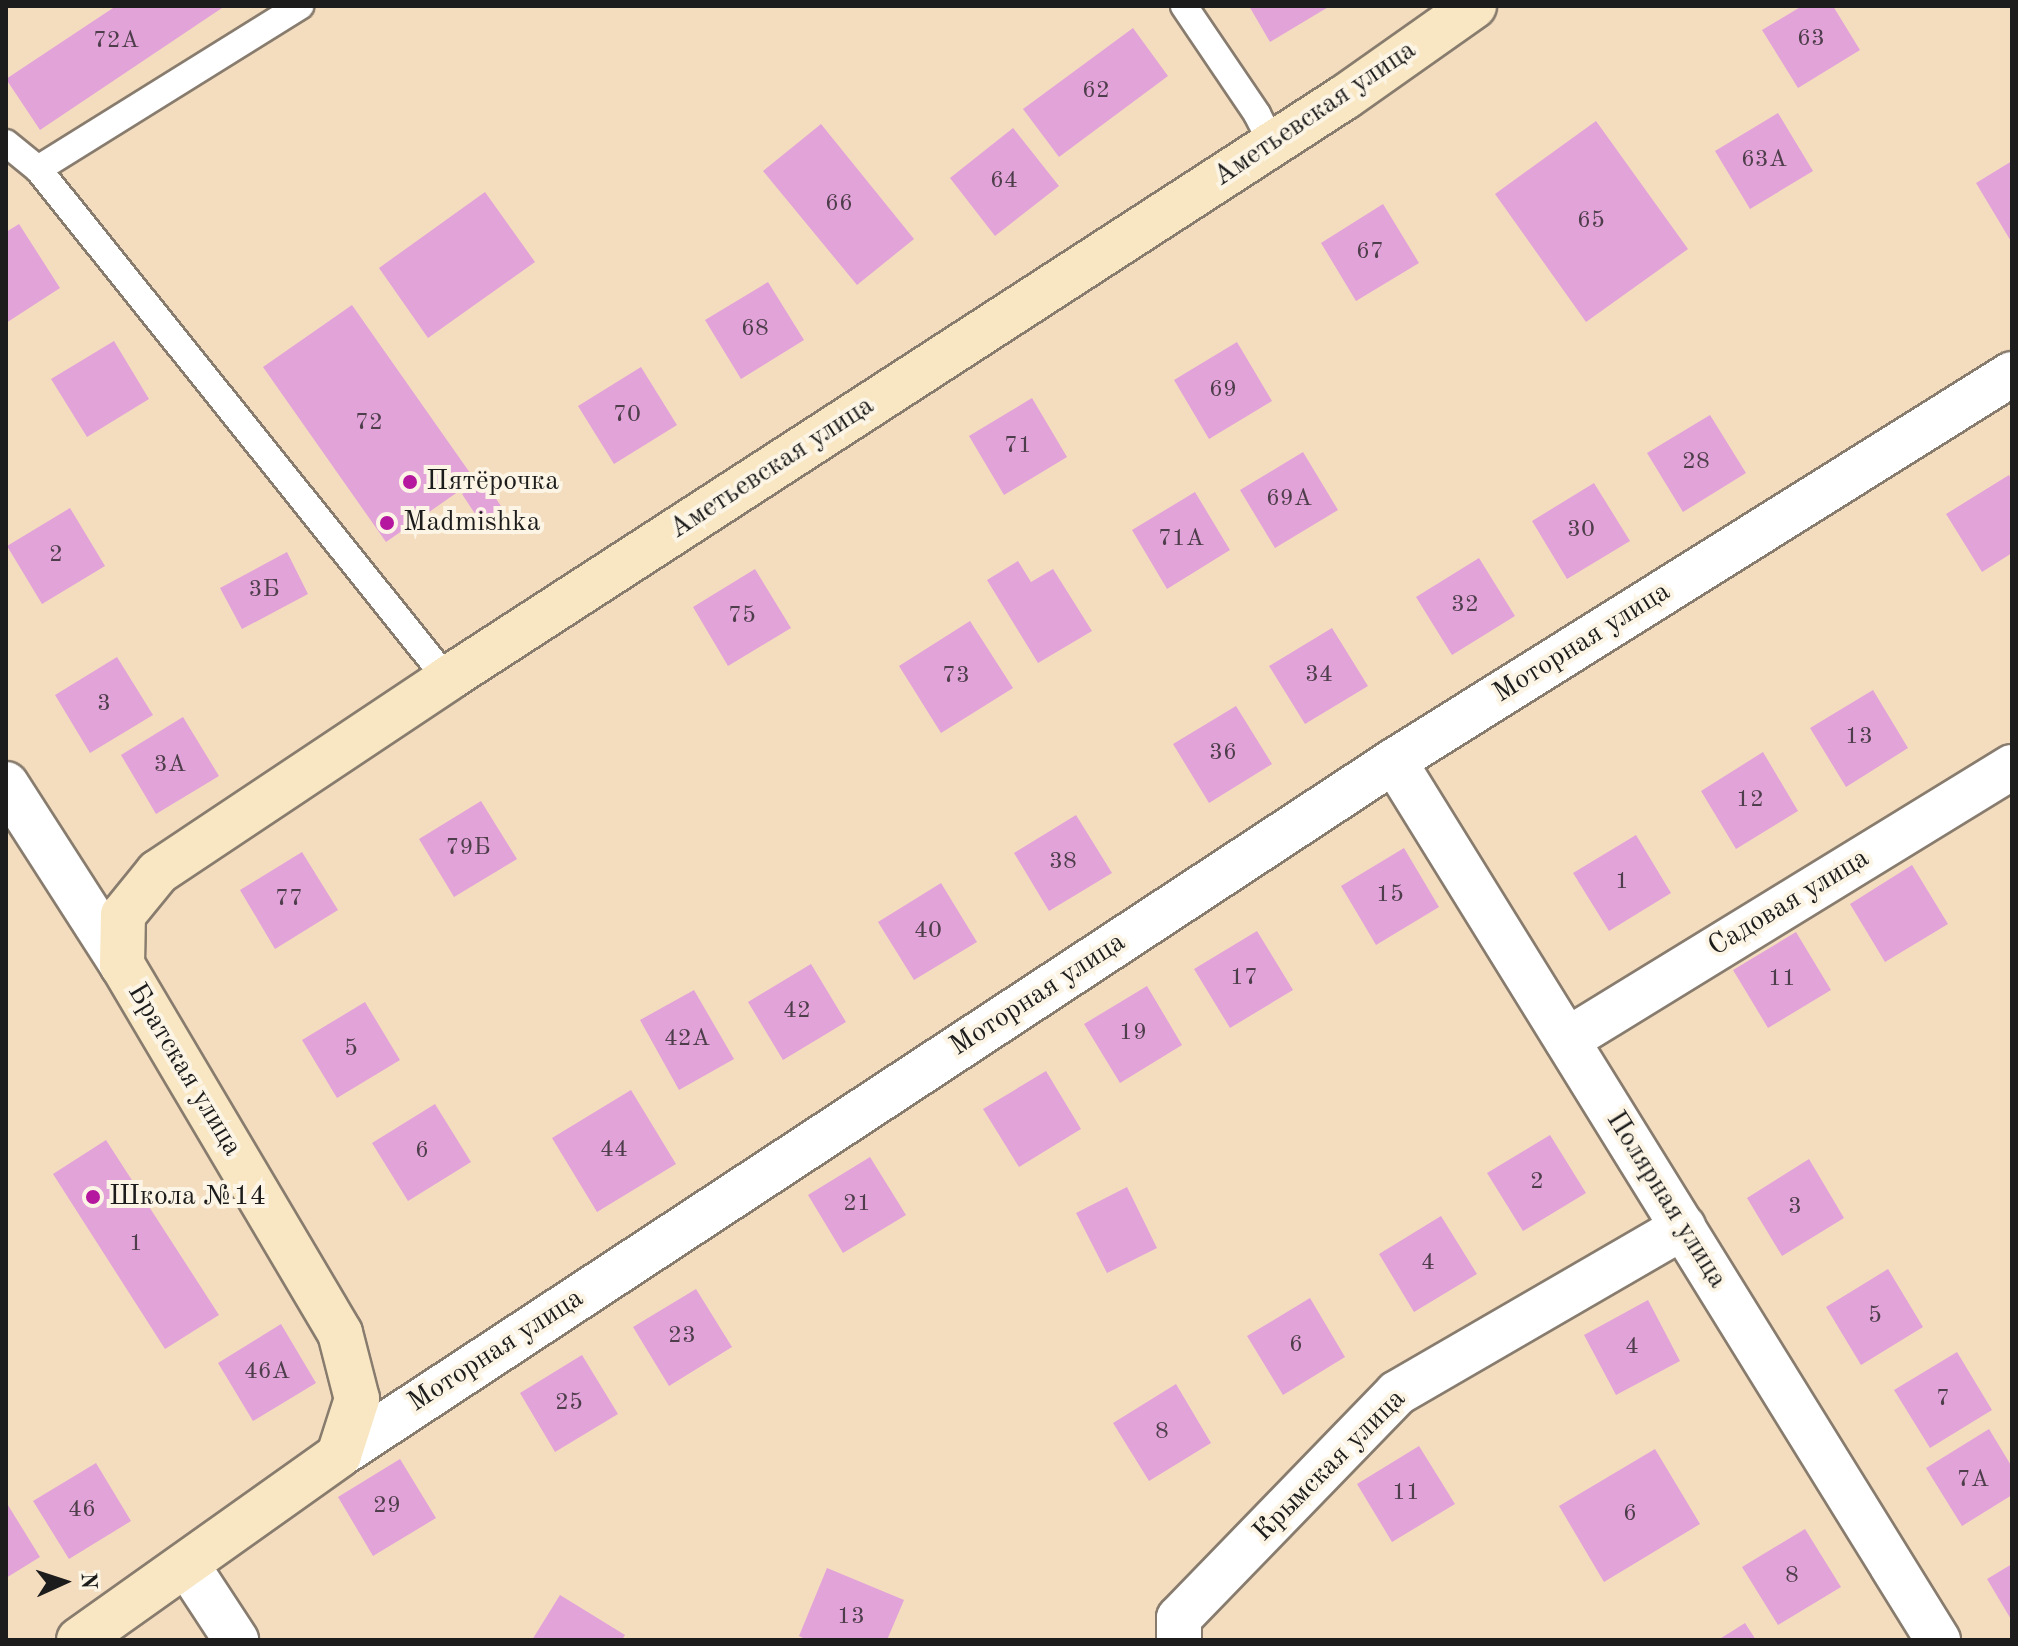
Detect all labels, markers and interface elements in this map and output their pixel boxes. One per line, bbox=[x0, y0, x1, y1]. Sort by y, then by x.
house number: 63 bbox=[1797, 26, 1825, 54]
house number: 72А bbox=[93, 28, 139, 56]
street label: Аметьевская улица bbox=[1207, 34, 1423, 194]
house number: 62 bbox=[1082, 78, 1110, 106]
house number: 63А bbox=[1741, 147, 1787, 175]
house number: 64 bbox=[990, 168, 1018, 196]
house number: 66 bbox=[825, 191, 853, 219]
house number: 65 bbox=[1577, 208, 1605, 236]
house number: 67 bbox=[1356, 239, 1384, 267]
house number: 68 bbox=[741, 316, 769, 344]
house number: 69 bbox=[1209, 377, 1237, 405]
street label: Аметьевская улица bbox=[663, 389, 881, 547]
house number: 70 bbox=[613, 402, 641, 430]
house number: 72 bbox=[355, 410, 383, 438]
house number: 71 bbox=[1004, 433, 1032, 461]
house number: 28 bbox=[1682, 449, 1710, 477]
place label: Пятёрочка bbox=[426, 465, 559, 499]
marker: Пятёрочка bbox=[401, 473, 419, 491]
house number: 69А bbox=[1266, 486, 1312, 514]
place label: Madmishka bbox=[403, 506, 540, 540]
marker: Madmishka bbox=[378, 514, 396, 532]
house number: 30 bbox=[1567, 517, 1595, 545]
house number: 71А bbox=[1158, 526, 1204, 554]
house number: 2 bbox=[49, 542, 63, 570]
street label: Моторная улица bbox=[1487, 575, 1677, 711]
house number: 3Б bbox=[249, 577, 279, 605]
house number: 32 bbox=[1451, 592, 1479, 620]
house number: 75 bbox=[728, 603, 756, 631]
house number: 34 bbox=[1305, 662, 1333, 690]
house number: 73 bbox=[942, 663, 970, 691]
house number: 3 bbox=[97, 691, 111, 719]
house number: 13 bbox=[1845, 724, 1873, 752]
house number: 36 bbox=[1209, 740, 1237, 768]
house number: 3А bbox=[154, 752, 186, 780]
house number: 12 bbox=[1736, 787, 1764, 815]
house number: 79Б bbox=[446, 835, 490, 863]
street label: Садовая улица bbox=[1703, 842, 1875, 964]
house number: 38 bbox=[1049, 849, 1077, 877]
house number: 1 bbox=[1615, 869, 1629, 897]
house number: 15 bbox=[1376, 882, 1404, 910]
house number: 77 bbox=[275, 886, 303, 914]
house number: 40 bbox=[914, 918, 942, 946]
street label: Моторная улица bbox=[944, 926, 1132, 1064]
house number: 17 bbox=[1230, 965, 1258, 993]
house number: 11 bbox=[1768, 966, 1796, 994]
street label: Братская улица bbox=[119, 978, 249, 1162]
house number: 42 bbox=[783, 998, 811, 1026]
house number: 19 bbox=[1119, 1020, 1147, 1048]
house number: 42А bbox=[664, 1026, 710, 1054]
house number: 5 bbox=[344, 1036, 358, 1064]
street label: Полярная улица bbox=[1598, 1105, 1734, 1295]
house number: 44 bbox=[600, 1137, 628, 1165]
house number: 6 bbox=[415, 1138, 429, 1166]
house number: 2 bbox=[1530, 1169, 1544, 1197]
place label: Школа №14 bbox=[109, 1180, 266, 1214]
marker: Школа №14 bbox=[84, 1188, 102, 1206]
house number: 21 bbox=[843, 1191, 871, 1219]
house number: 3 bbox=[1788, 1194, 1802, 1222]
house number: 1 bbox=[129, 1231, 143, 1259]
house number: 4 bbox=[1421, 1250, 1435, 1278]
street label: Моторная улица bbox=[402, 1282, 590, 1420]
house number: 5 bbox=[1868, 1303, 1882, 1331]
house number: 23 bbox=[668, 1323, 696, 1351]
house number: 6 bbox=[1289, 1332, 1303, 1360]
house number: 4 bbox=[1625, 1334, 1639, 1362]
house number: 46А bbox=[244, 1359, 290, 1387]
street label: Крымская улица bbox=[1247, 1383, 1413, 1549]
house number: 7 bbox=[1936, 1386, 1950, 1414]
house number: 25 bbox=[555, 1390, 583, 1418]
house number: 8 bbox=[1155, 1419, 1169, 1447]
house number: 7А bbox=[1957, 1467, 1989, 1495]
house number: 11 bbox=[1392, 1480, 1420, 1508]
house number: 29 bbox=[373, 1493, 401, 1521]
house number: 46 bbox=[68, 1497, 96, 1525]
house number: 6 bbox=[1623, 1501, 1637, 1529]
north arrow bbox=[24, 1542, 104, 1622]
house number: 8 bbox=[1785, 1563, 1799, 1591]
text: N bbox=[77, 1572, 99, 1590]
house number: 13 bbox=[837, 1604, 865, 1632]

